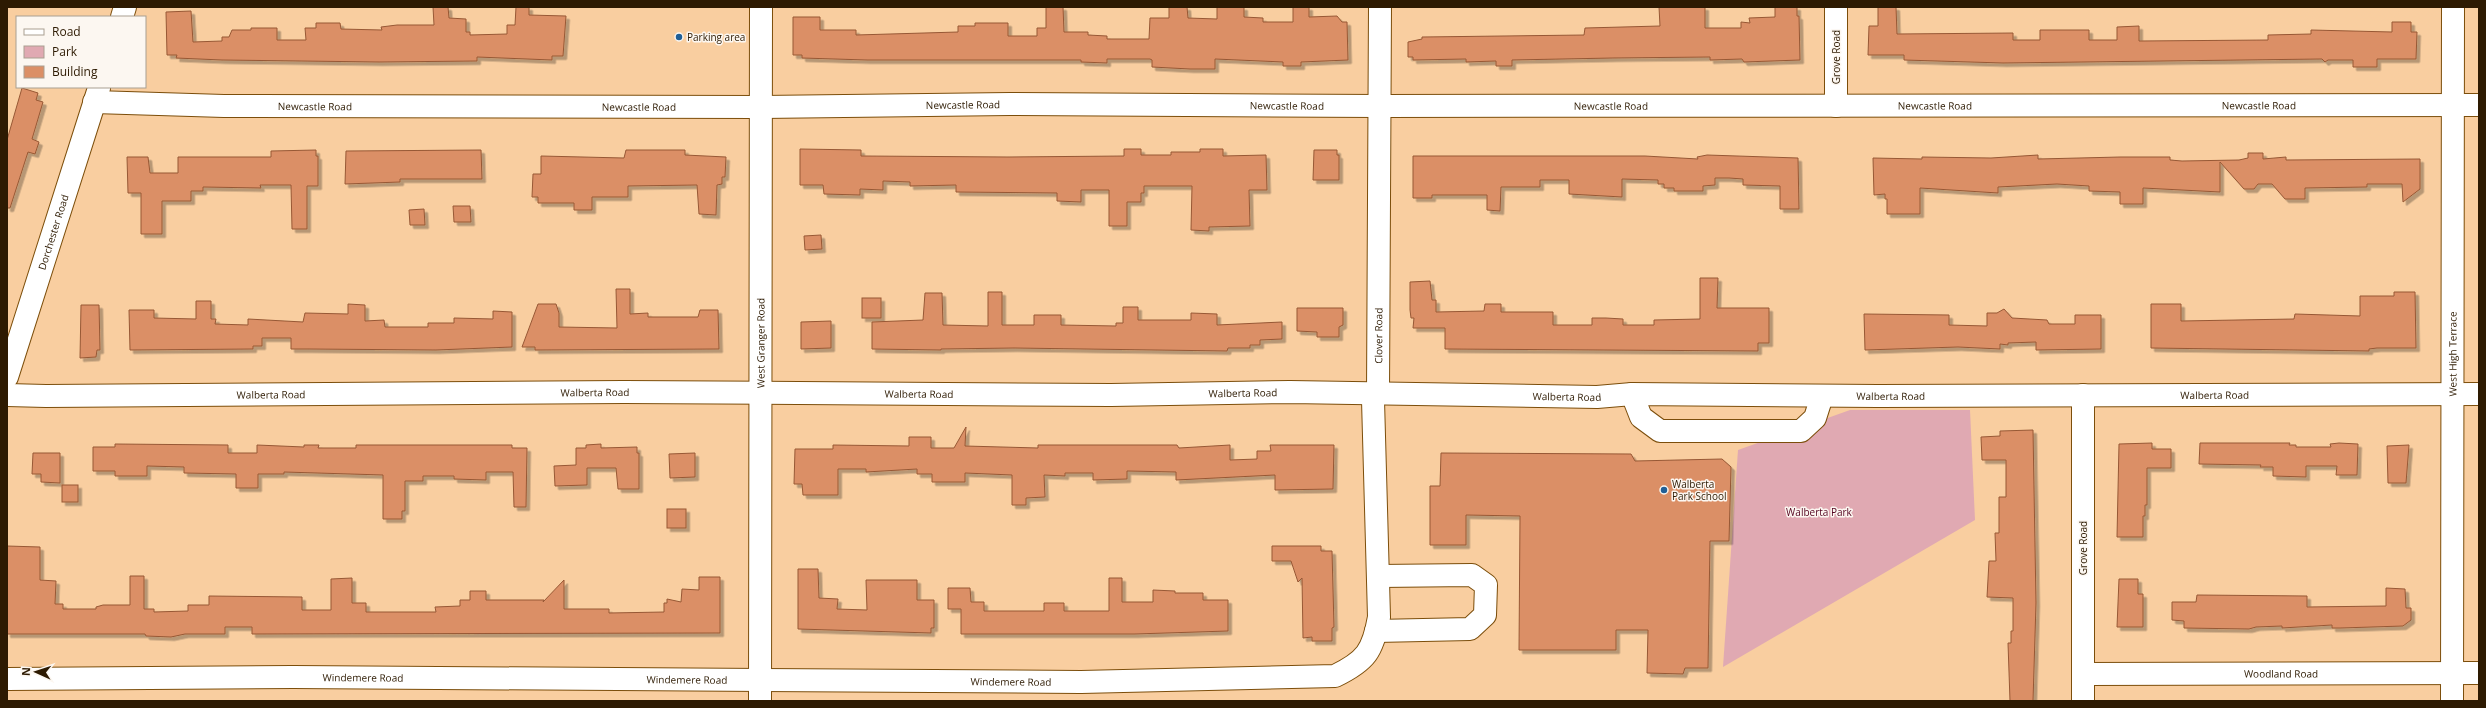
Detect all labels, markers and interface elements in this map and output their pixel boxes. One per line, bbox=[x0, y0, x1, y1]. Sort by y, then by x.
legend bbox=[16, 16, 146, 88]
text: Road bbox=[52, 23, 81, 40]
place label: Parking area bbox=[687, 30, 745, 44]
street label: Grove Road bbox=[1829, 30, 1843, 84]
marker: Parking area bbox=[674, 32, 684, 42]
text: Park bbox=[52, 43, 78, 60]
text: Building bbox=[52, 63, 98, 80]
street label: Newcastle Road bbox=[926, 97, 1000, 112]
street label: Newcastle Road bbox=[1250, 98, 1324, 113]
street label: Newcastle Road bbox=[1898, 98, 1972, 113]
street label: Newcastle Road bbox=[2222, 98, 2296, 112]
street label: Newcastle Road bbox=[278, 99, 352, 113]
street label: Newcastle Road bbox=[1574, 99, 1648, 113]
street label: Newcastle Road bbox=[602, 100, 676, 114]
street label: Dorchester Road bbox=[35, 193, 72, 272]
street label: West Granger Road bbox=[753, 298, 768, 388]
street label: Clover Road bbox=[1371, 308, 1385, 364]
street label: West High Terrace bbox=[2445, 311, 2460, 397]
street label: Walberta Road bbox=[561, 385, 629, 399]
street label: Walberta Road bbox=[1208, 385, 1277, 400]
street label: Walberta Road bbox=[237, 387, 305, 402]
street label: Walberta Road bbox=[885, 387, 953, 401]
street label: Walberta Road bbox=[2180, 388, 2249, 402]
street label: Walberta Road bbox=[1532, 389, 1602, 404]
street label: Walberta Road bbox=[1856, 389, 1925, 403]
place label: Walberta Park School bbox=[1672, 477, 1726, 503]
marker: Walberta Park School bbox=[1659, 485, 1669, 495]
park label: Walberta Park bbox=[1786, 505, 1853, 519]
street label: Grove Road bbox=[2076, 521, 2090, 575]
north arrow bbox=[16, 652, 56, 692]
street label: Woodland Road bbox=[2244, 666, 2318, 681]
text: N bbox=[18, 667, 33, 676]
street label: Windemere Road bbox=[323, 670, 403, 685]
street label: Windemere Road bbox=[647, 672, 727, 687]
street label: Windemere Road bbox=[971, 674, 1051, 689]

